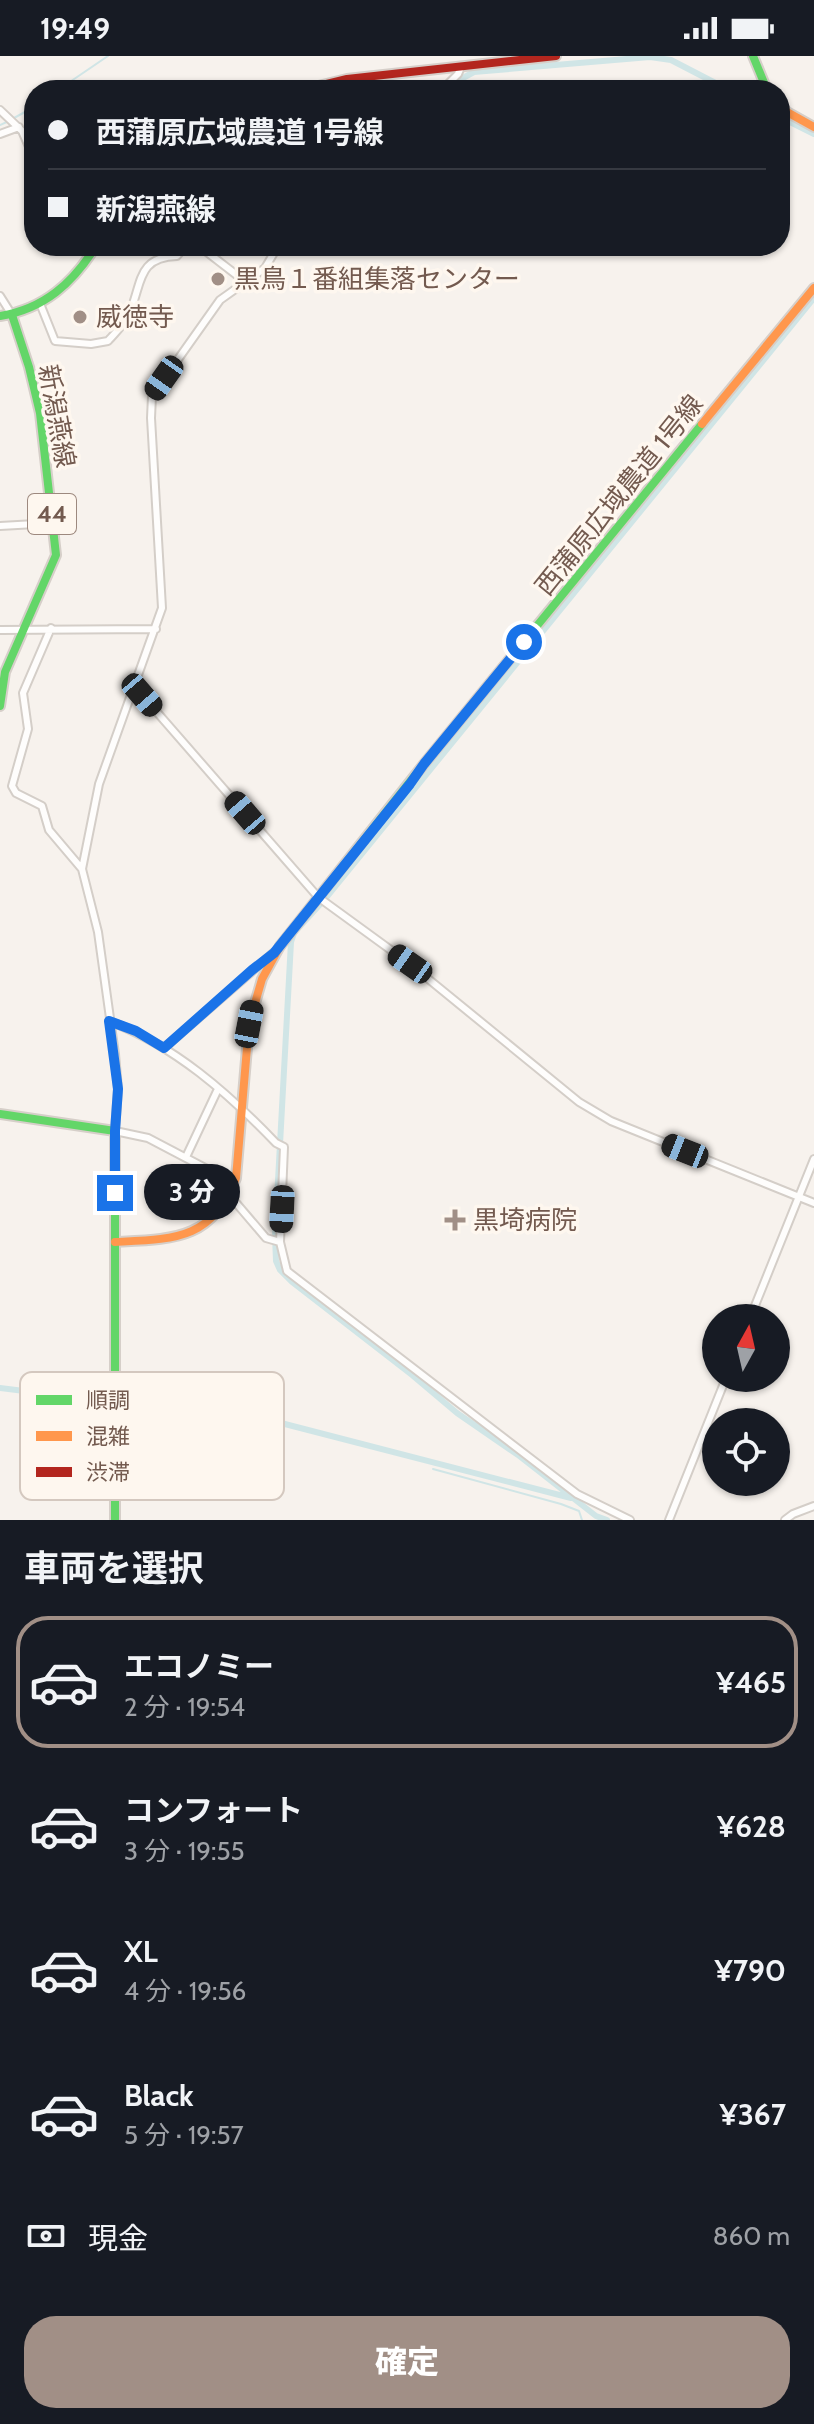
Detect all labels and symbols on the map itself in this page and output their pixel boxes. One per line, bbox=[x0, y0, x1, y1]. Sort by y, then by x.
place label: 黒鳥１番組集落センター bbox=[234, 263, 520, 295]
marker: 黒鳥１番組集落センター bbox=[209, 270, 227, 288]
place label: 威徳寺 bbox=[96, 301, 174, 333]
marker: 威徳寺 bbox=[71, 308, 89, 326]
car bbox=[140, 351, 188, 405]
street label: 新潟燕線 bbox=[32, 362, 82, 470]
street label: 西蒲原広域農道 1号線 bbox=[528, 388, 710, 602]
road number: 44 bbox=[28, 494, 76, 534]
route start bbox=[506, 624, 542, 660]
car bbox=[117, 669, 167, 721]
car bbox=[220, 787, 270, 839]
car bbox=[383, 940, 437, 988]
car bbox=[233, 998, 265, 1050]
car bbox=[658, 1131, 712, 1171]
callout: 3 分 bbox=[143, 1165, 239, 1221]
route end bbox=[97, 1175, 133, 1211]
car bbox=[269, 1184, 295, 1234]
place label: 黒埼病院 bbox=[473, 1204, 577, 1236]
marker: 黒埼病院 bbox=[444, 1209, 466, 1231]
north arrow bbox=[702, 1304, 790, 1392]
legend bbox=[20, 1372, 284, 1500]
text: 順調 bbox=[86, 1387, 130, 1414]
text: 混雑 bbox=[86, 1423, 130, 1450]
text: 渋滞 bbox=[86, 1459, 130, 1486]

